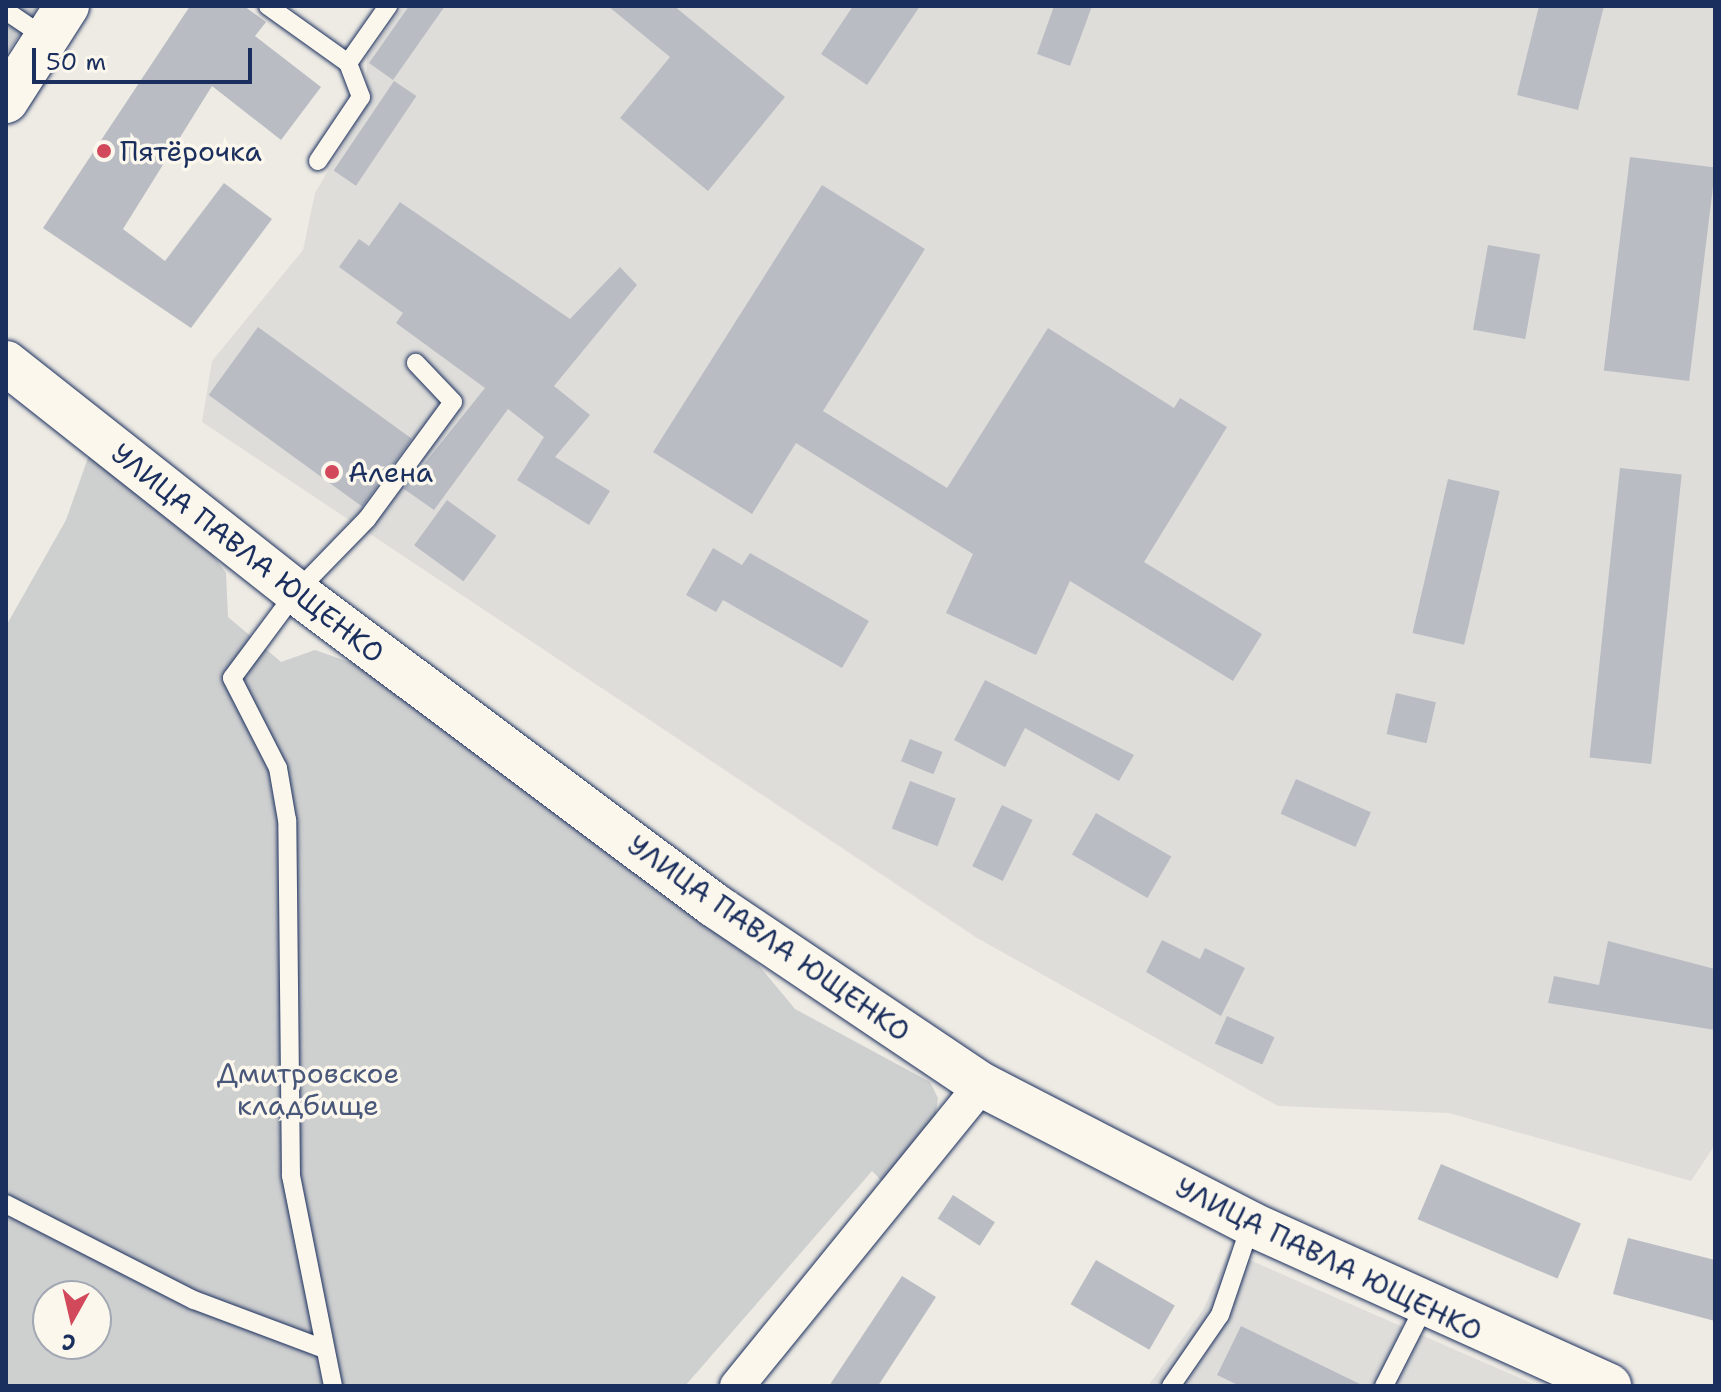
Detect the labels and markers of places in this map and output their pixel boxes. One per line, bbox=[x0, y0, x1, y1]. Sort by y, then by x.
place label: Пятёрочка bbox=[120, 134, 262, 168]
marker: Пятёрочка bbox=[95, 142, 113, 160]
place label: Алена bbox=[348, 455, 433, 489]
marker: Алена bbox=[323, 463, 341, 481]

